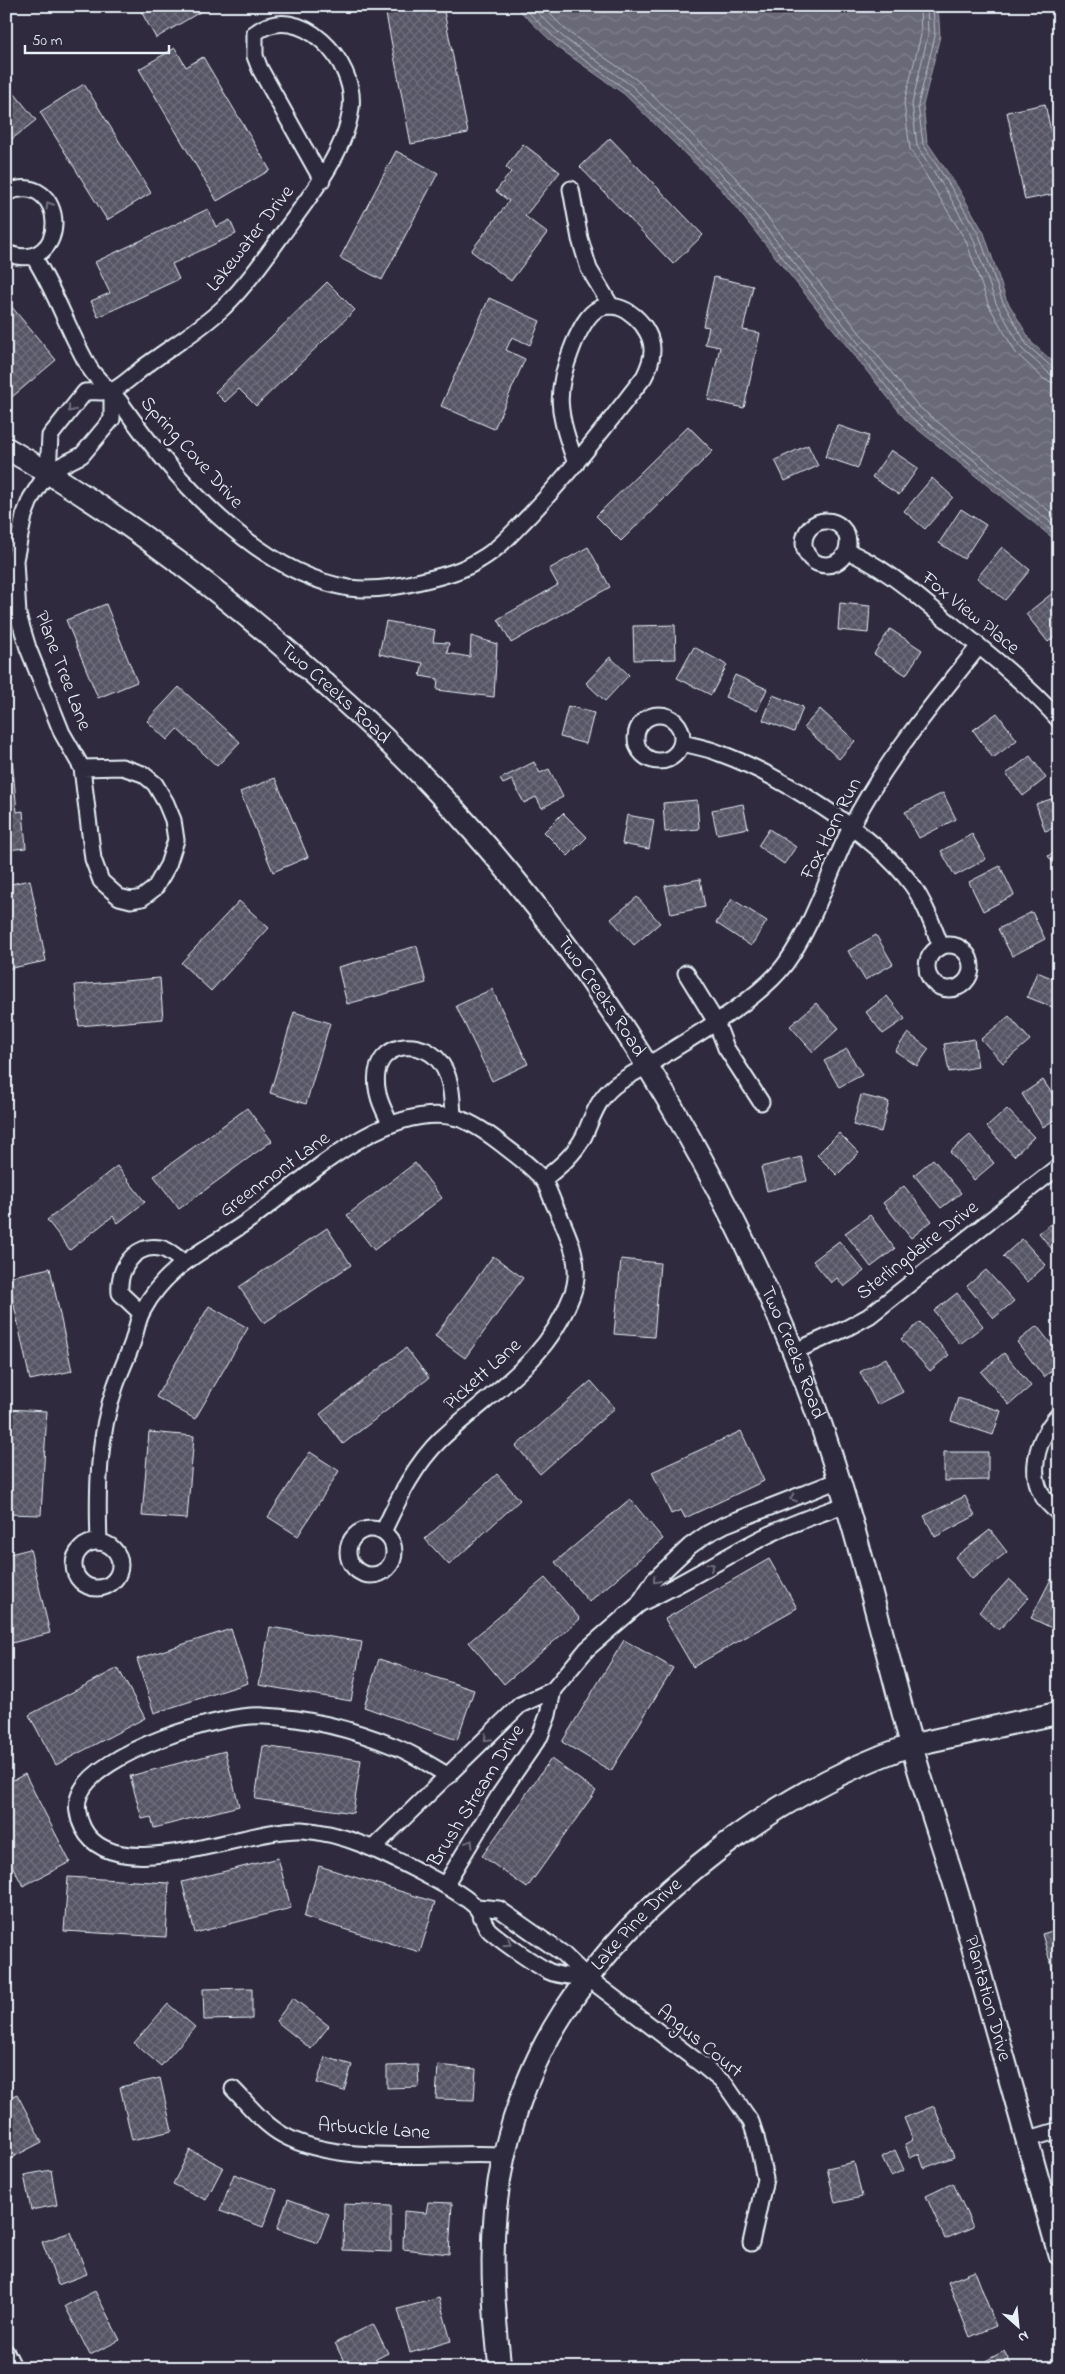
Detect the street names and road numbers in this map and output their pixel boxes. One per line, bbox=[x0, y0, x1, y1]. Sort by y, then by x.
street label: Lakewater Drive bbox=[200, 179, 302, 299]
street label: Spring Cove Drive bbox=[132, 390, 250, 516]
street label: Fox View Place bbox=[914, 565, 1025, 663]
street label: Plane Tree Lane bbox=[26, 607, 98, 735]
street label: Two Creeks Road bbox=[273, 635, 397, 751]
street label: Fox Horn Run bbox=[793, 773, 870, 886]
street label: Two Creeks Road bbox=[549, 930, 653, 1063]
street label: Greenmont Lane bbox=[213, 1125, 337, 1225]
street label: Sterlingdaire Drive bbox=[851, 1194, 986, 1309]
street label: Two Creeks Road bbox=[752, 1281, 832, 1423]
street label: Pickett Lane bbox=[438, 1332, 528, 1418]
street label: Brush Stream Drive bbox=[421, 1719, 533, 1874]
street label: Lake Pine Drive bbox=[584, 1871, 689, 1977]
street label: Plantation Drive bbox=[956, 1932, 1019, 2065]
street label: Angus Court bbox=[649, 1998, 749, 2087]
street label: Arbuckle Lane bbox=[317, 2112, 431, 2148]

